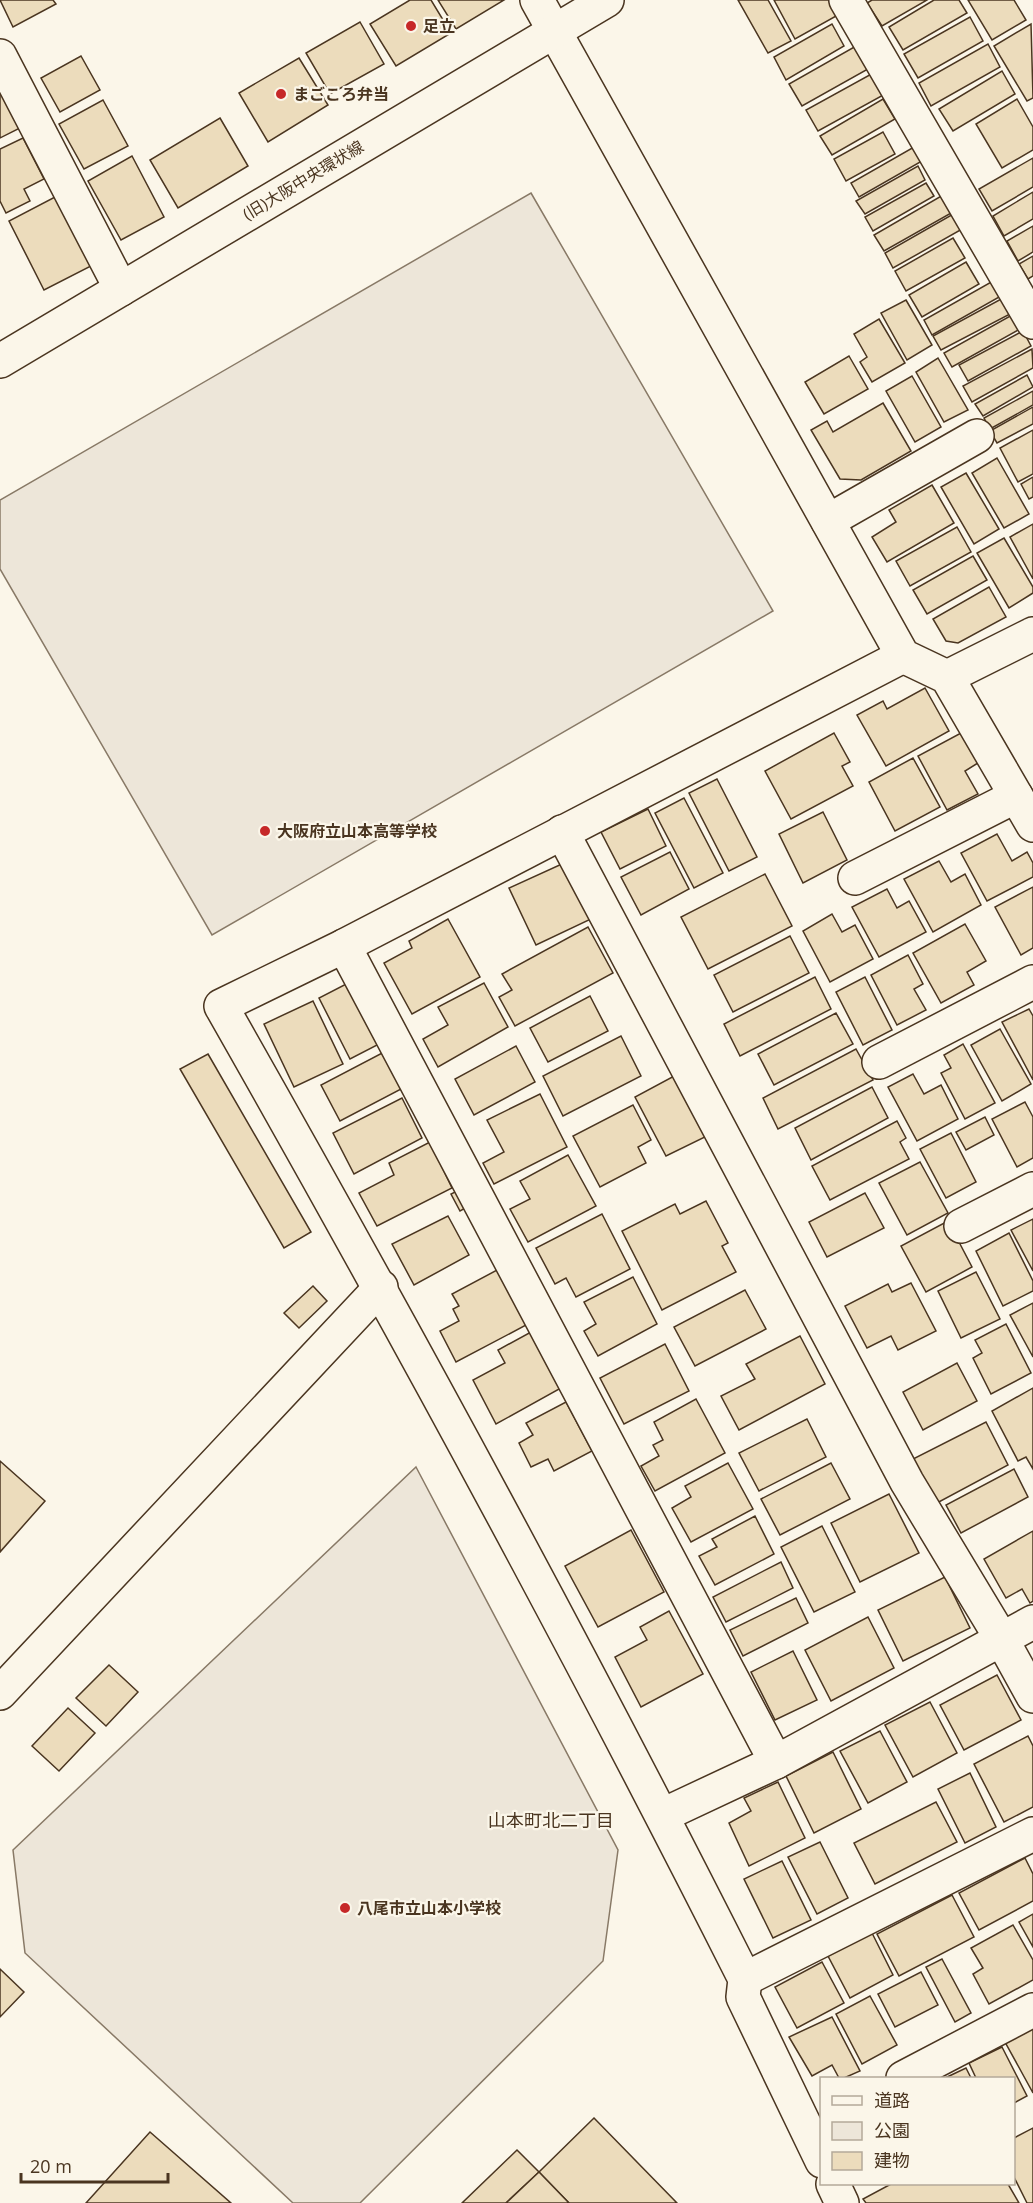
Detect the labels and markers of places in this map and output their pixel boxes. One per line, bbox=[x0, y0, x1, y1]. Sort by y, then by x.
place label: 足立 bbox=[423, 15, 455, 37]
marker: 足立 bbox=[404, 19, 418, 33]
place label: まごころ弁当 bbox=[293, 83, 389, 105]
marker: まごころ弁当 bbox=[274, 87, 288, 101]
place label: 大阪府立山本高等学校 bbox=[277, 820, 437, 842]
marker: 大阪府立山本高等学校 bbox=[258, 824, 272, 838]
place label: 八尾市立山本小学校 bbox=[357, 1897, 501, 1919]
marker: 八尾市立山本小学校 bbox=[338, 1901, 352, 1915]

